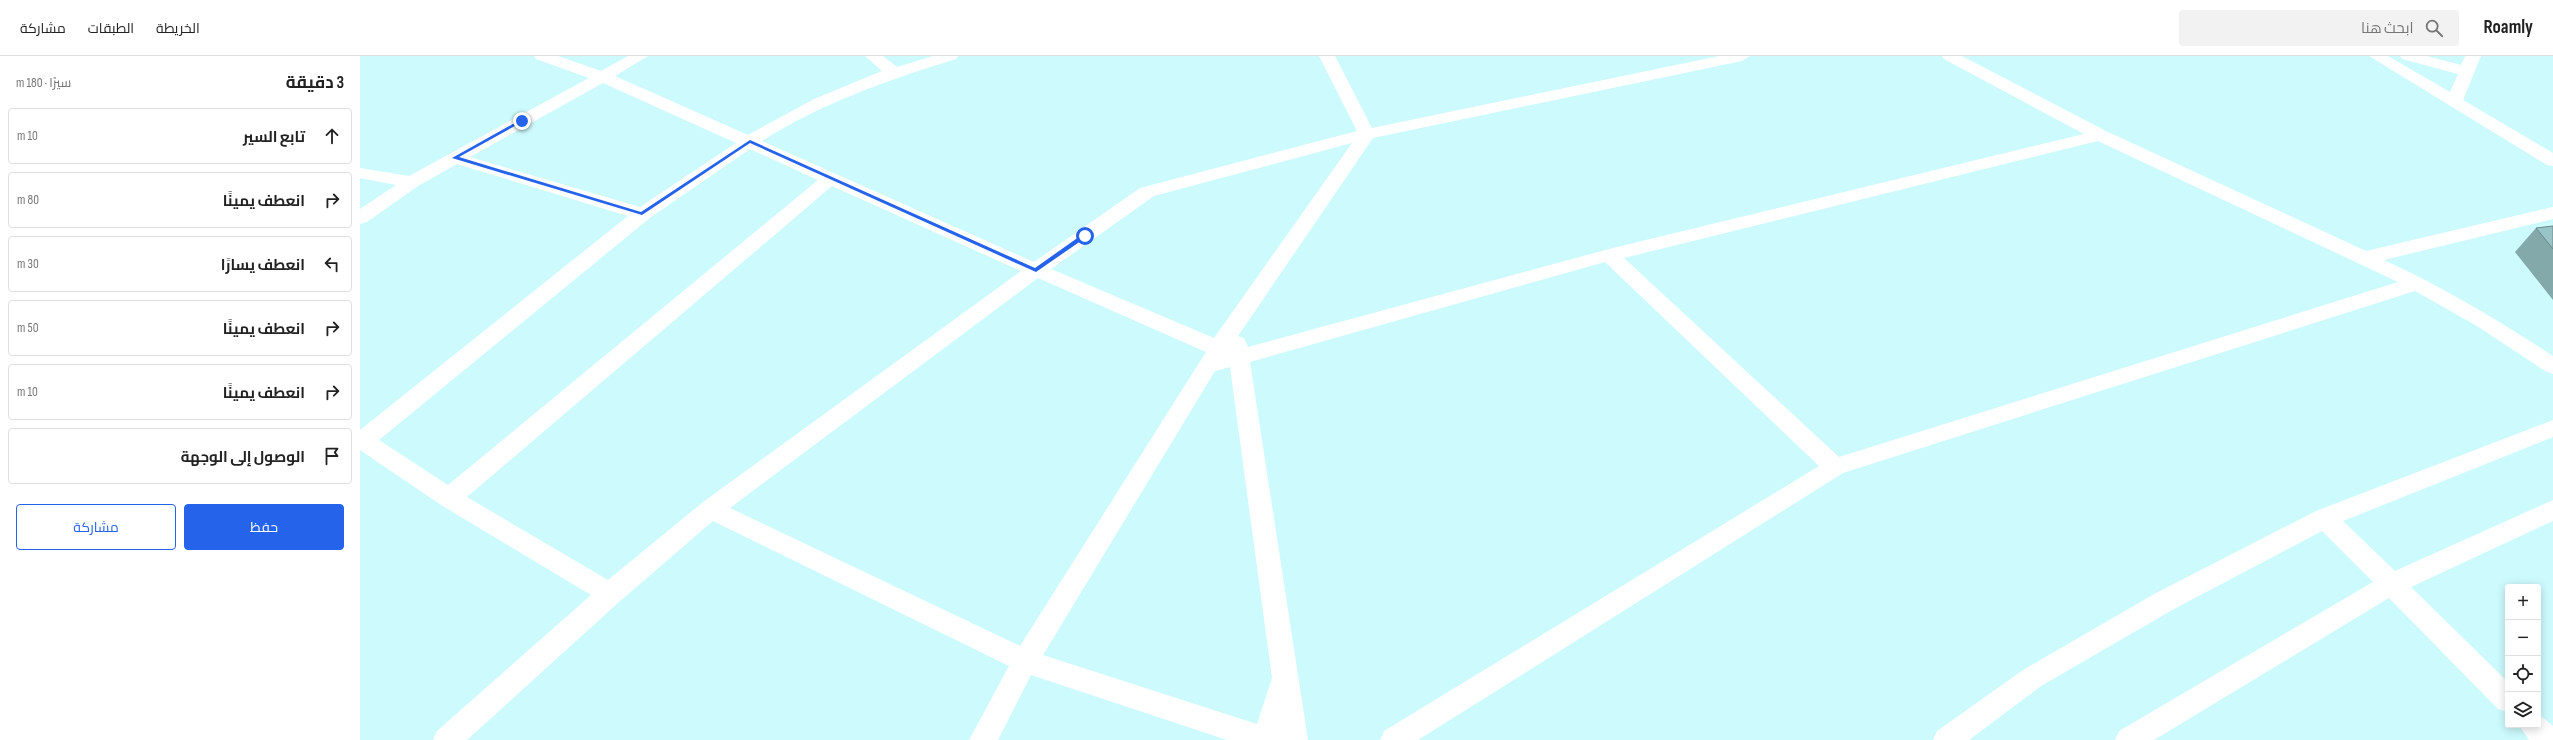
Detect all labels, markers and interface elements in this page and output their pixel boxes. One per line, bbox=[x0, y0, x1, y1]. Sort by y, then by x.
search box bbox=[2179, 10, 2459, 46]
text: Roamly bbox=[2483, 16, 2533, 39]
icon: search bbox=[2423, 17, 2445, 39]
text: ابحث هنا bbox=[2361, 19, 2413, 38]
text: مشاركة bbox=[20, 20, 66, 37]
text: الطبقات bbox=[88, 20, 134, 37]
text: الخريطة bbox=[156, 20, 200, 37]
text: 3 دقيقة bbox=[286, 73, 344, 93]
text: سيرًا · 180 m bbox=[16, 75, 71, 91]
route end bbox=[513, 112, 531, 130]
icon: ahead bbox=[321, 125, 343, 147]
text: 10 m bbox=[17, 128, 38, 144]
text: تابع السير bbox=[243, 128, 305, 147]
icon: right bbox=[321, 189, 343, 211]
text: 80 m bbox=[17, 192, 39, 208]
text: انعطف يمينًا bbox=[223, 192, 305, 211]
route start bbox=[1076, 227, 1094, 245]
icon: left bbox=[321, 253, 343, 275]
text: 30 m bbox=[17, 256, 39, 272]
text: انعطف يسارًا bbox=[221, 256, 305, 275]
icon: right bbox=[321, 317, 343, 339]
text: 50 m bbox=[17, 320, 38, 336]
text: انعطف يمينًا bbox=[223, 320, 305, 339]
icon: right bbox=[321, 381, 343, 403]
text: 10 m bbox=[17, 384, 38, 400]
text: انعطف يمينًا bbox=[223, 384, 305, 403]
icon: arrive bbox=[321, 445, 343, 467]
text: الوصول إلى الوجهة bbox=[181, 448, 305, 467]
button: مشاركة bbox=[16, 504, 176, 550]
button: حفظ bbox=[184, 504, 344, 550]
map controls bbox=[2505, 584, 2541, 728]
button: + bbox=[2505, 584, 2541, 620]
button: − bbox=[2505, 620, 2541, 656]
button: locate bbox=[2505, 656, 2541, 692]
button: layers bbox=[2505, 692, 2541, 728]

